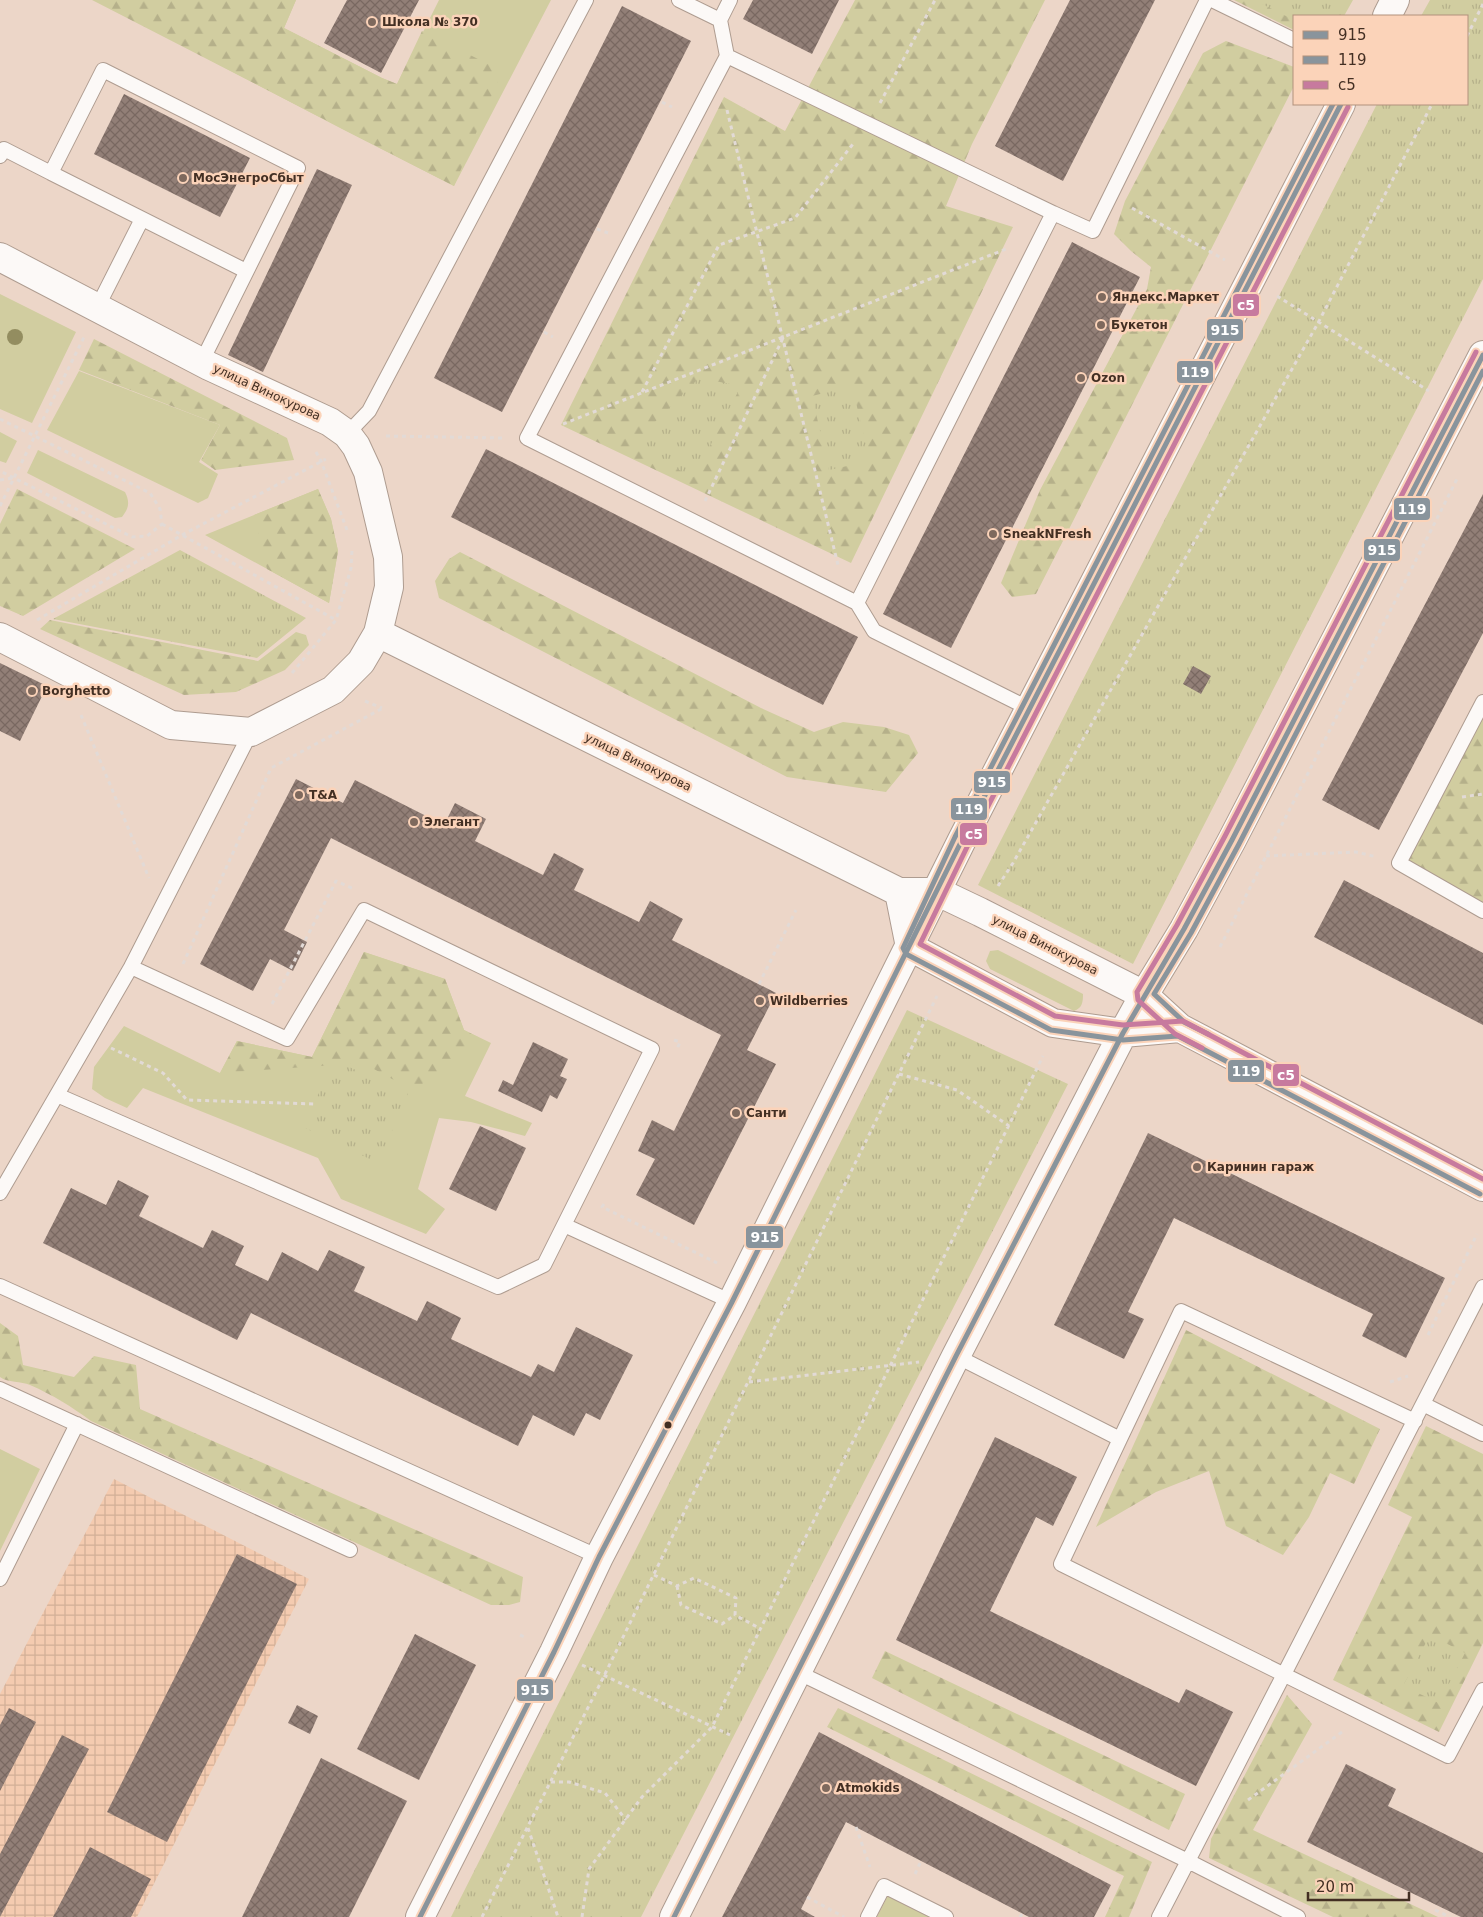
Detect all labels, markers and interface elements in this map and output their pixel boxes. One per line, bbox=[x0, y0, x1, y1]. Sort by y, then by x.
place label: Школа № 370 bbox=[382, 15, 478, 29]
legend bbox=[1293, 15, 1468, 105]
marker: Школа № 370 bbox=[366, 16, 378, 28]
text: 915 bbox=[1338, 26, 1367, 44]
text: 119 bbox=[1338, 51, 1367, 69]
text: с5 bbox=[1338, 76, 1356, 94]
place label: МосЭнегроСбыт bbox=[193, 171, 304, 185]
marker: МосЭнегроСбыт bbox=[177, 172, 189, 184]
place label: Яндекс.Маркет bbox=[1112, 290, 1219, 304]
marker: Яндекс.Маркет bbox=[1096, 291, 1108, 303]
line badge: с5 bbox=[1232, 293, 1260, 317]
text: с5 bbox=[1237, 297, 1255, 313]
place label: Букетон bbox=[1111, 318, 1168, 332]
line badge: 915 bbox=[1206, 318, 1244, 342]
marker: Букетон bbox=[1095, 319, 1107, 331]
text: 915 bbox=[1210, 322, 1240, 338]
line badge: 119 bbox=[1176, 360, 1214, 384]
street label: улица Винокурова bbox=[211, 361, 323, 423]
text: 119 bbox=[1180, 364, 1210, 380]
place label: Ozon bbox=[1091, 371, 1125, 385]
marker: Ozon bbox=[1075, 372, 1087, 384]
line badge: 119 bbox=[1393, 497, 1431, 521]
text: 119 bbox=[1397, 501, 1427, 517]
place label: SneakNFresh bbox=[1003, 527, 1092, 541]
marker: SneakNFresh bbox=[987, 528, 999, 540]
line badge: 915 bbox=[1363, 538, 1401, 562]
text: 915 bbox=[1367, 542, 1397, 558]
place label: Borghetto bbox=[42, 684, 110, 698]
marker: Borghetto bbox=[26, 685, 38, 697]
street label: улица Винокурова bbox=[582, 730, 694, 794]
line badge: 915 bbox=[973, 770, 1011, 794]
text: 915 bbox=[977, 774, 1007, 790]
place label: T&A bbox=[309, 788, 338, 802]
marker: T&A bbox=[293, 789, 305, 801]
line badge: 119 bbox=[950, 797, 988, 821]
text: 119 bbox=[954, 801, 984, 817]
place label: Элегант bbox=[424, 815, 479, 829]
marker: Элегант bbox=[408, 816, 420, 828]
line badge: с5 bbox=[959, 822, 988, 846]
text: с5 bbox=[965, 826, 983, 842]
street label: улица Винокурова bbox=[990, 912, 1100, 978]
place label: Wildberries bbox=[770, 994, 848, 1008]
marker: Wildberries bbox=[754, 995, 766, 1007]
line badge: 119 bbox=[1227, 1059, 1265, 1083]
text: 119 bbox=[1231, 1063, 1261, 1079]
line badge: с5 bbox=[1272, 1063, 1300, 1087]
text: с5 bbox=[1277, 1067, 1295, 1083]
place label: Санти bbox=[746, 1106, 787, 1120]
marker: Санти bbox=[730, 1107, 742, 1119]
place label: Каринин гараж bbox=[1207, 1160, 1314, 1174]
marker: Каринин гараж bbox=[1191, 1161, 1203, 1173]
line badge: 915 bbox=[745, 1225, 784, 1249]
text: 915 bbox=[750, 1229, 780, 1245]
unlabelled marker bbox=[663, 1420, 673, 1430]
line badge: 915 bbox=[516, 1678, 554, 1702]
text: 915 bbox=[520, 1682, 550, 1698]
place label: Atmokids bbox=[836, 1781, 900, 1795]
marker: Atmokids bbox=[820, 1782, 832, 1794]
scale bar bbox=[1308, 1870, 1409, 1902]
text: 20 m bbox=[1316, 1878, 1354, 1896]

